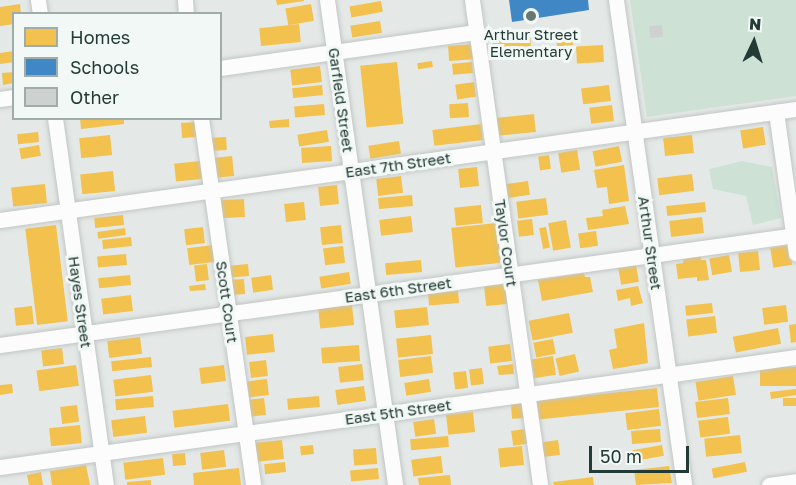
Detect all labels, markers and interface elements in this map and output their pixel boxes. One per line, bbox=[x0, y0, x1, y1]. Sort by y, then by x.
marker: Arthur Street Elementary bbox=[524, 9, 538, 23]
legend bbox=[12, 12, 222, 120]
north arrow bbox=[724, 12, 784, 72]
text: N bbox=[748, 14, 762, 34]
place label: Arthur Street Elementary bbox=[484, 25, 578, 60]
text: Homes bbox=[70, 26, 130, 48]
street label: Garfield Street bbox=[325, 47, 357, 153]
text: Schools bbox=[70, 56, 139, 78]
text: Other bbox=[70, 86, 119, 108]
street label: East 7th Street bbox=[344, 149, 452, 181]
street label: Arthur Street bbox=[635, 195, 665, 291]
street label: Taylor Court bbox=[491, 198, 521, 288]
street label: Hayes Street bbox=[65, 255, 95, 349]
street label: Scott Court bbox=[212, 260, 242, 344]
street label: East 6th Street bbox=[343, 274, 453, 306]
street label: East 5th Street bbox=[344, 396, 452, 428]
scale bar bbox=[592, 434, 692, 472]
text: 50 m bbox=[600, 445, 642, 467]

